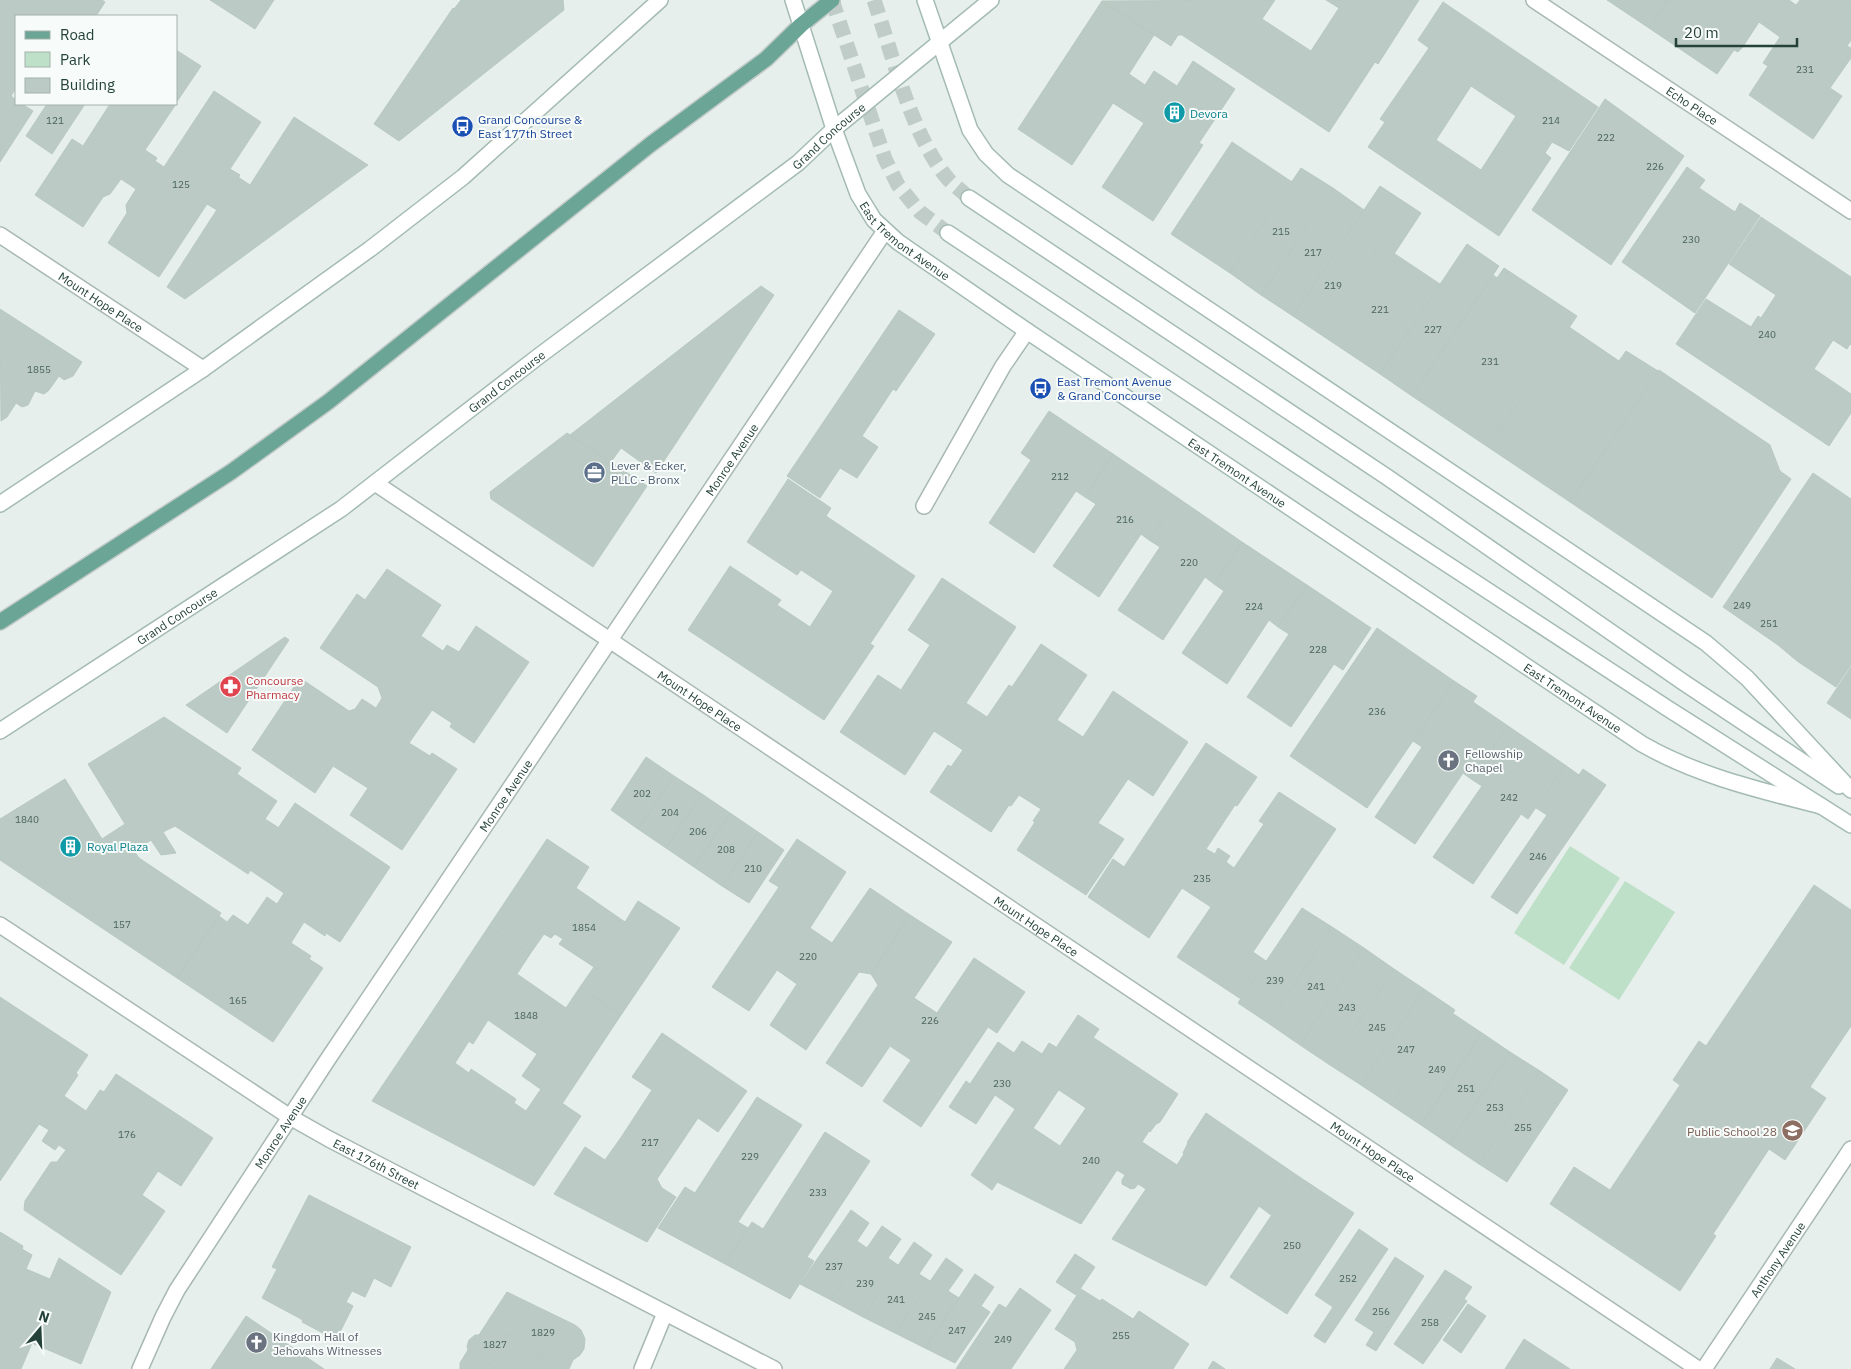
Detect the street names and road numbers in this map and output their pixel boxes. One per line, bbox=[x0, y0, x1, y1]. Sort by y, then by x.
street label: Echo Place bbox=[1664, 83, 1721, 128]
street label: Grand Concourse bbox=[789, 99, 868, 172]
street label: East Tremont Avenue bbox=[857, 199, 953, 283]
street label: Mount Hope Place bbox=[56, 268, 146, 335]
street label: Grand Concourse bbox=[465, 346, 548, 416]
street label: Monroe Avenue bbox=[702, 420, 761, 498]
street label: East Tremont Avenue bbox=[1186, 434, 1290, 511]
street label: Grand Concourse bbox=[134, 584, 220, 648]
street label: East Tremont Avenue bbox=[1521, 659, 1625, 736]
street label: Mount Hope Place bbox=[655, 667, 745, 734]
street label: Monroe Avenue bbox=[476, 756, 535, 834]
street label: Mount Hope Place bbox=[991, 892, 1082, 960]
street label: Monroe Avenue bbox=[251, 1092, 310, 1171]
street label: Mount Hope Place bbox=[1328, 1118, 1418, 1185]
street label: East 176th Street bbox=[331, 1135, 422, 1192]
street label: Anthony Avenue bbox=[1747, 1218, 1808, 1300]

